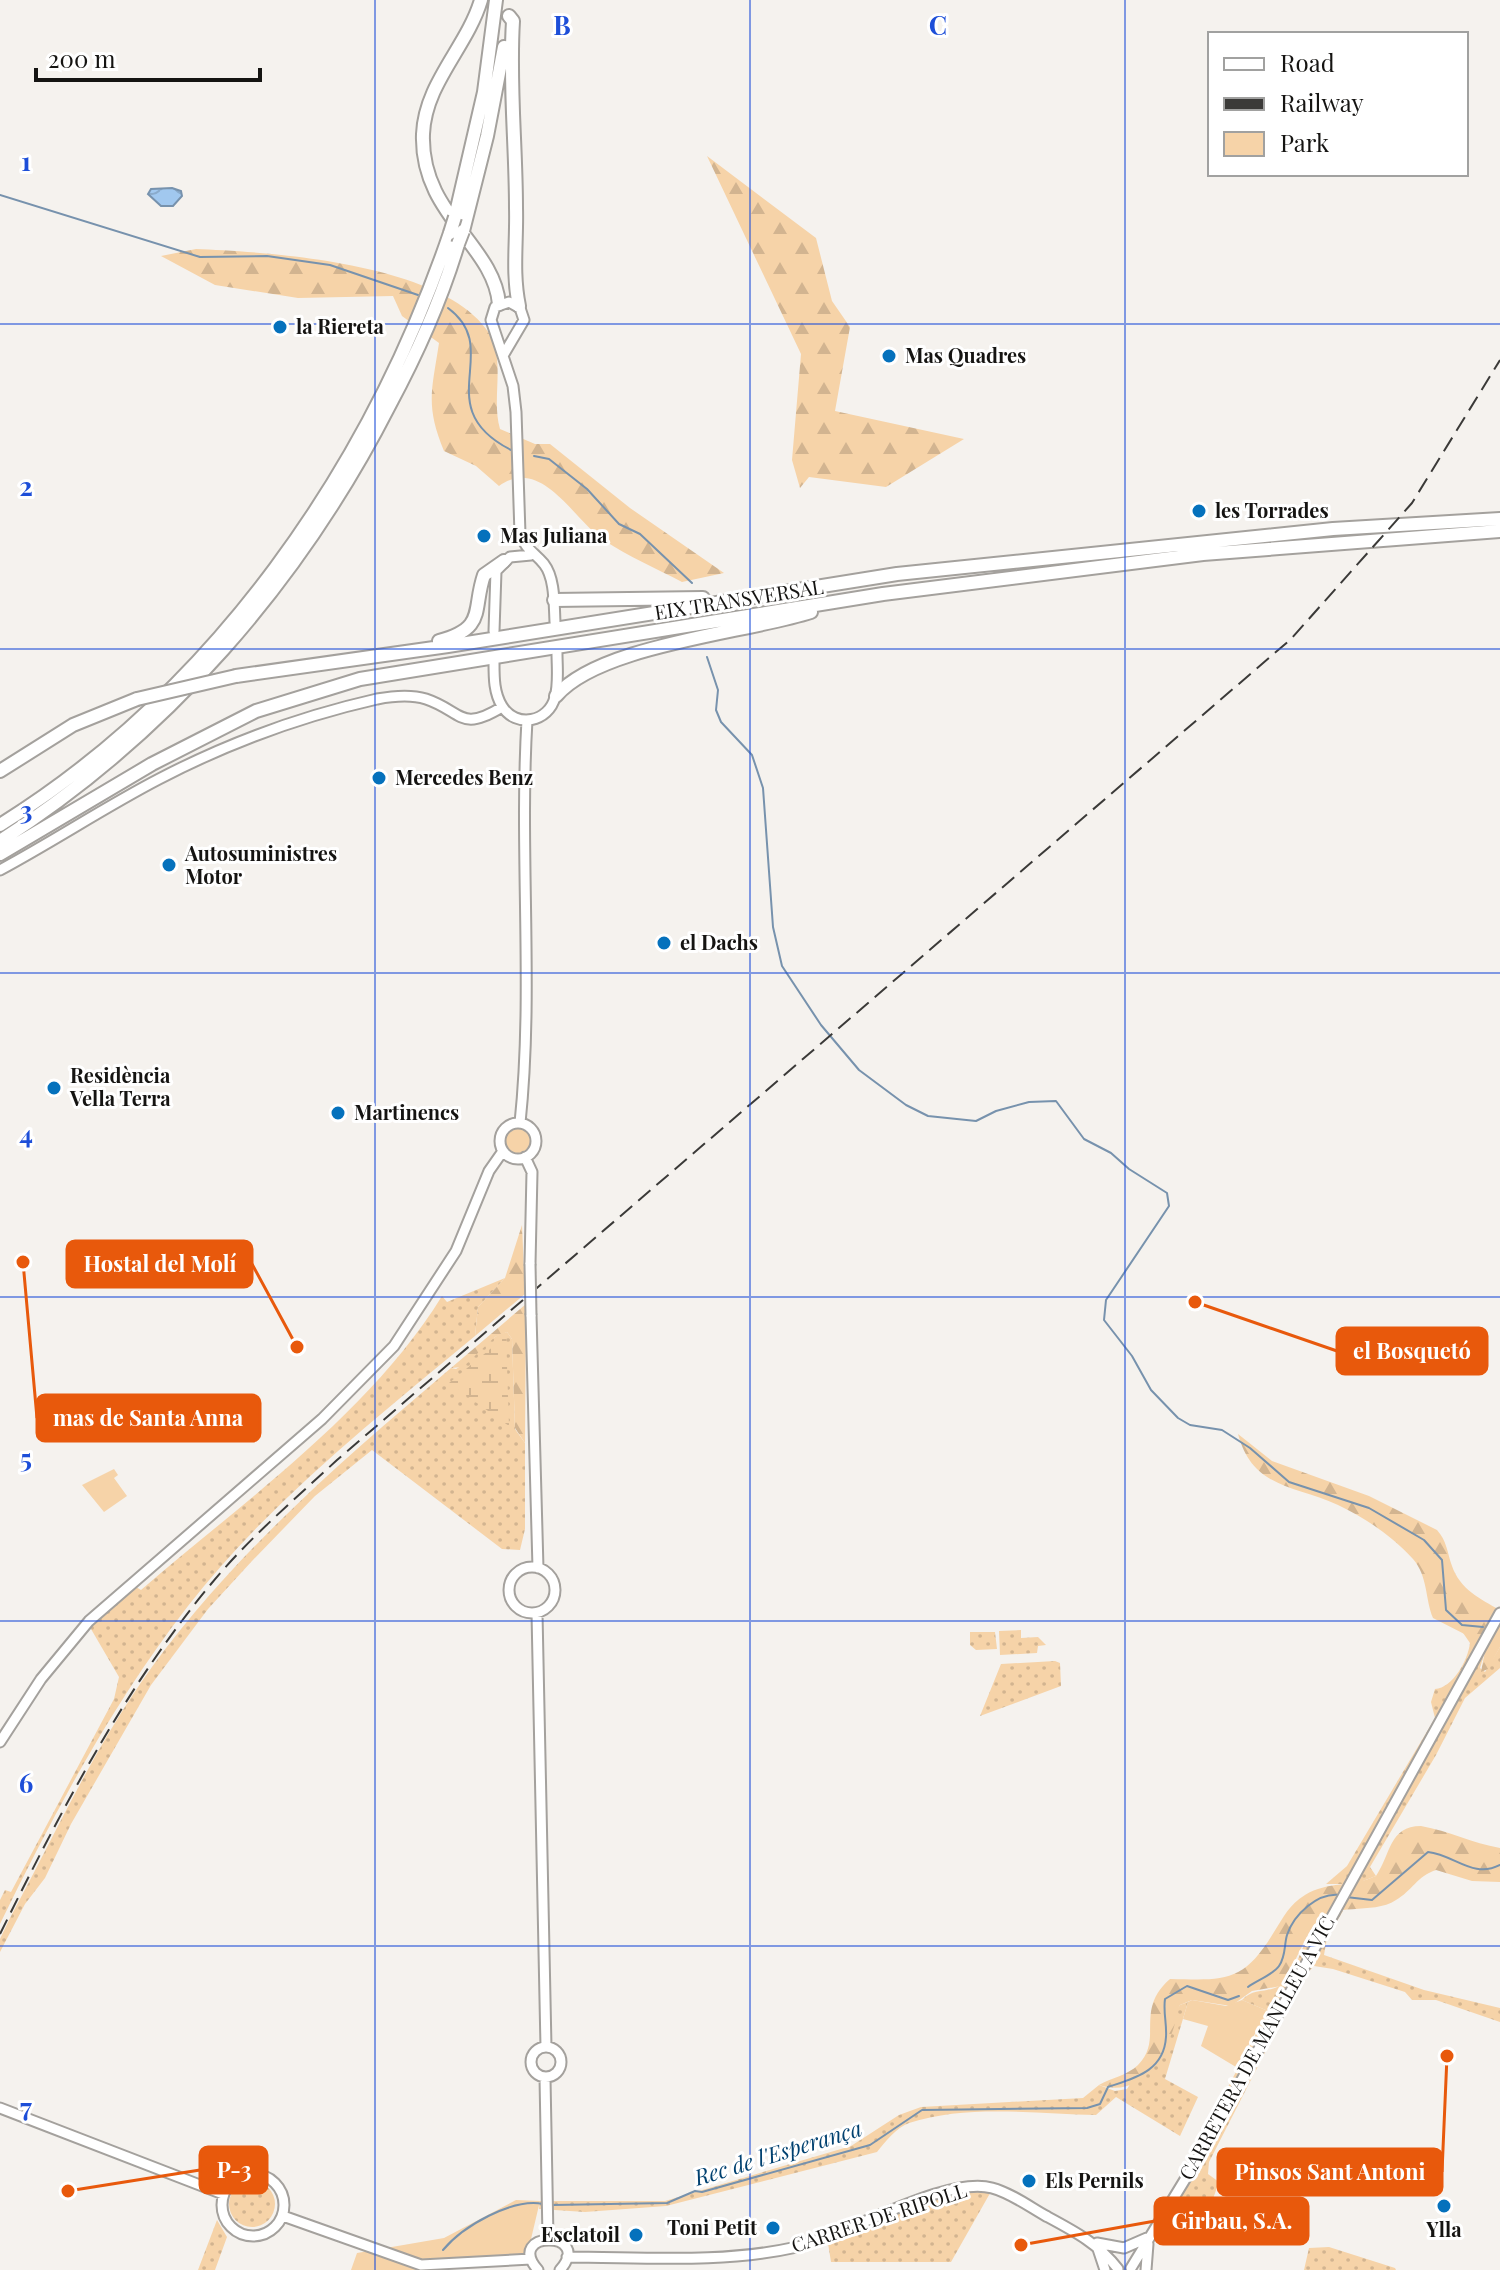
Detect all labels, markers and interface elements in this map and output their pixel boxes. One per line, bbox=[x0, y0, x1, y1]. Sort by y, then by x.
text: B bbox=[553, 7, 571, 42]
text: C bbox=[929, 7, 947, 42]
scale bar bbox=[36, 32, 260, 82]
legend bbox=[1208, 32, 1468, 176]
text: 200 m bbox=[48, 42, 116, 74]
text: Road bbox=[1280, 46, 1335, 78]
text: Railway bbox=[1280, 86, 1364, 118]
text: Park bbox=[1280, 126, 1330, 158]
text: 1 bbox=[21, 143, 31, 178]
place label: la Riereta bbox=[296, 312, 384, 339]
marker: la Riereta bbox=[271, 318, 289, 336]
place label: Mas Quadres bbox=[905, 341, 1026, 368]
marker: Mas Quadres bbox=[880, 347, 898, 365]
text: 2 bbox=[19, 468, 33, 503]
place label: les Torrades bbox=[1215, 496, 1329, 523]
marker: les Torrades bbox=[1190, 502, 1208, 520]
place label: Mas Juliana bbox=[500, 521, 608, 548]
marker: Mas Juliana bbox=[475, 527, 493, 545]
street label: EIX TRANSVERSAL bbox=[652, 572, 825, 625]
place label: Mercedes Benz bbox=[395, 763, 533, 790]
marker: Mercedes Benz bbox=[370, 769, 388, 787]
text: 3 bbox=[20, 792, 32, 827]
place label: Autosuministres Motor bbox=[184, 839, 337, 889]
marker: Autosuministres Motor bbox=[160, 856, 178, 874]
place label: el Dachs bbox=[680, 928, 758, 955]
marker: el Dachs bbox=[655, 934, 673, 952]
place label: Residència Vella Terra bbox=[69, 1061, 171, 1111]
marker: Residència Vella Terra bbox=[45, 1079, 63, 1097]
place label: Martinencs bbox=[354, 1098, 459, 1125]
marker: Martinencs bbox=[329, 1104, 347, 1122]
text: 4 bbox=[19, 1116, 33, 1151]
callout: Hostal del Molí bbox=[67, 1241, 252, 1287]
text: Hostal del Molí bbox=[83, 1248, 237, 1278]
callout: el Bosquetó bbox=[1337, 1328, 1487, 1374]
text: el Bosquetó bbox=[1353, 1335, 1471, 1365]
callout: mas de Santa Anna bbox=[37, 1395, 260, 1441]
text: mas de Santa Anna bbox=[53, 1402, 244, 1432]
text: 5 bbox=[20, 1440, 32, 1475]
text: 6 bbox=[19, 1765, 33, 1800]
street label: CARRETERA DE MANLLEU A VIC bbox=[1172, 1910, 1340, 2184]
text: 7 bbox=[20, 2089, 32, 2124]
water label: Rec de l'Esperança bbox=[689, 2112, 865, 2192]
callout: P-3 bbox=[200, 2147, 267, 2193]
callout: Pinsos Sant Antoni bbox=[1218, 2149, 1442, 2195]
text: P-3 bbox=[217, 2154, 251, 2184]
text: Pinsos Sant Antoni bbox=[1235, 2156, 1425, 2186]
place label: Els Pernils bbox=[1045, 2166, 1144, 2193]
marker: Els Pernils bbox=[1020, 2172, 1038, 2190]
street label: CARRER DE RIPOLL bbox=[787, 2175, 970, 2258]
marker: Ylla bbox=[1435, 2197, 1453, 2215]
callout: Girbau, S.A. bbox=[1155, 2198, 1308, 2244]
text: Girbau, S.A. bbox=[1171, 2205, 1293, 2235]
place label: Toni Petit bbox=[667, 2213, 758, 2240]
place label: Ylla bbox=[1425, 2215, 1462, 2242]
marker: Toni Petit bbox=[764, 2219, 782, 2237]
place label: Esclatoil bbox=[541, 2220, 620, 2247]
marker: Esclatoil bbox=[627, 2226, 645, 2244]

